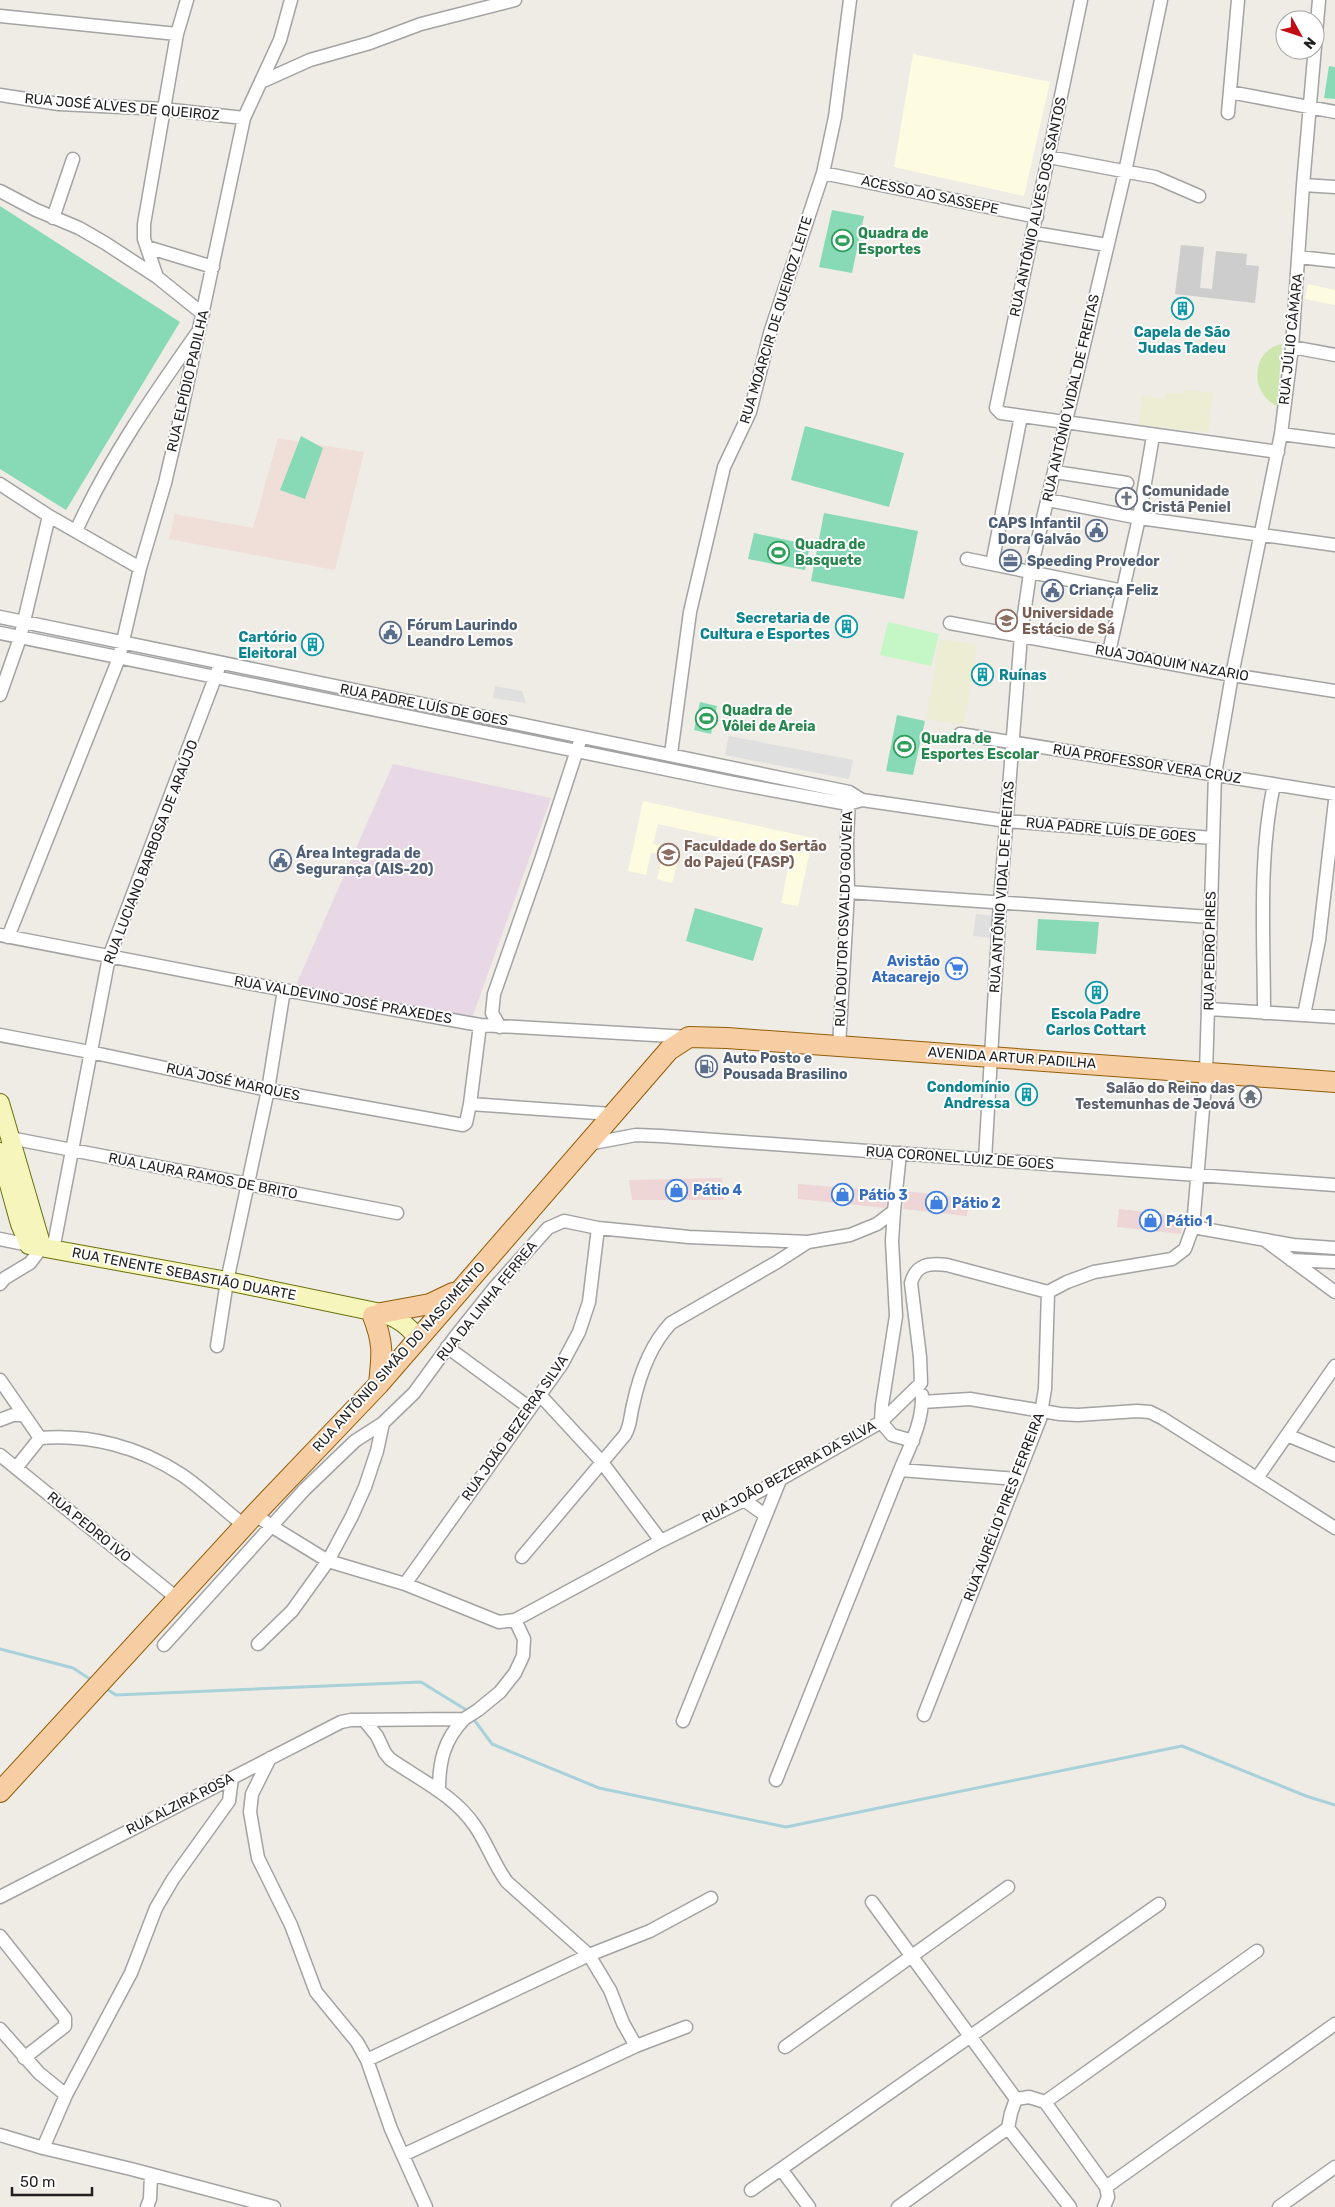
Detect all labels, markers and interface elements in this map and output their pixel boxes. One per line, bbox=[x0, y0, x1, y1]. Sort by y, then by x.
north arrow bbox=[1275, 10, 1325, 60]
text: N bbox=[1300, 34, 1319, 52]
street label: RUA JOSÉ ALVES DE QUEIROZ bbox=[24, 89, 220, 124]
street label: RUA ANTÔNIO ALVES DOS SANTOS bbox=[1005, 95, 1070, 318]
street label: ACESSO AO SASSEPE bbox=[860, 172, 1000, 218]
street label: RUA MOARCIR DE QUEIROZ LEITE bbox=[736, 214, 816, 426]
place label: Quadra de Esportes bbox=[858, 225, 929, 258]
sports icon: Quadra de Esportes bbox=[830, 229, 854, 253]
street label: RUA JÚLIO CÂMARA bbox=[1275, 272, 1306, 406]
street label: RUA ANTÔNIO VIDAL DE FREITAS bbox=[1038, 292, 1103, 503]
building icon: Capela de São Judas Tadeu bbox=[1170, 297, 1194, 321]
street label: RUA ELPÍDIO PADILHA bbox=[162, 307, 213, 454]
place label: Capela de São Judas Tadeu bbox=[1134, 324, 1230, 357]
place label: Comunidade Cristã Peniel bbox=[1142, 483, 1231, 516]
church icon: Comunidade Cristã Peniel bbox=[1114, 487, 1138, 511]
place label: CAPS Infantil Dora Galvão bbox=[988, 515, 1081, 548]
public building icon: CAPS Infantil Dora Galvão bbox=[1085, 519, 1109, 543]
place label: Quadra de Basquete bbox=[795, 536, 866, 569]
sports icon: Quadra de Basquete bbox=[767, 540, 791, 564]
office icon: Speeding Provedor bbox=[999, 549, 1023, 573]
place label: Speeding Provedor bbox=[1027, 553, 1160, 570]
public building icon: Criança Feliz bbox=[1041, 578, 1065, 602]
place label: Criança Feliz bbox=[1069, 582, 1159, 599]
place label: Universidade Estácio de Sá bbox=[1022, 605, 1115, 638]
school or university icon: Universidade Estácio de Sá bbox=[994, 609, 1018, 633]
place label: Secretaria de Cultura e Esportes bbox=[700, 610, 830, 643]
building icon: Secretaria de Cultura e Esportes bbox=[834, 614, 858, 638]
place label: Fórum Laurindo Leandro Lemos bbox=[407, 617, 518, 650]
public building icon: Fórum Laurindo Leandro Lemos bbox=[379, 621, 403, 645]
place label: Cartório Eleitoral bbox=[238, 629, 297, 662]
building icon: Cartório Eleitoral bbox=[301, 633, 325, 657]
street label: RUA JOAQUIM NAZARIO bbox=[1094, 641, 1250, 685]
building icon: Ruínas bbox=[971, 663, 995, 687]
place label: Ruínas bbox=[999, 667, 1047, 684]
street label: RUA PADRE LUÍS DE GOES bbox=[338, 679, 510, 730]
place label: Quadra de Vôlei de Areia bbox=[722, 702, 815, 735]
sports icon: Quadra de Vôlei de Areia bbox=[694, 706, 718, 730]
place label: Quadra de Esportes Escolar bbox=[921, 730, 1040, 763]
sports icon: Quadra de Esportes Escolar bbox=[893, 734, 917, 758]
street label: RUA LUCIANO BARBOSA DE ARAÚJO bbox=[99, 737, 202, 966]
street label: RUA PROFESSOR VERA CRUZ bbox=[1052, 741, 1242, 787]
street label: RUA ANTÔNIO VIDAL DE FREITAS bbox=[985, 780, 1018, 994]
street label: RUA DOUTOR OSVALDO GOUVEIA bbox=[832, 810, 856, 1027]
street label: RUA PADRE LUÍS DE GOES bbox=[1025, 813, 1197, 846]
place label: Faculdade do Sertão do Pajeú (FASP) bbox=[684, 838, 827, 871]
school or university icon: Faculdade do Sertão do Pajeú (FASP) bbox=[656, 842, 680, 866]
place label: Área Integrada de Segurança (AIS-20) bbox=[296, 844, 433, 878]
public building icon: Área Integrada de Segurança (AIS-20) bbox=[268, 849, 292, 873]
street label: RUA PEDRO PIRES bbox=[1200, 891, 1220, 1011]
place label: Avistão Atacarejo bbox=[872, 953, 940, 986]
supermarket icon: Avistão Atacarejo bbox=[944, 957, 968, 981]
street label: RUA VALDEVINO JOSÉ PRAXEDES bbox=[233, 971, 454, 1028]
building icon: Escola Padre Carlos Cottart bbox=[1084, 980, 1108, 1004]
place label: Escola Padre Carlos Cottart bbox=[1046, 1006, 1147, 1039]
street label: AVENIDA ARTUR PADILHA bbox=[927, 1044, 1097, 1072]
place label: Auto Posto e Pousada Brasilino bbox=[723, 1050, 848, 1083]
fuel station icon: Auto Posto e Pousada Brasilino bbox=[695, 1054, 719, 1078]
street label: RUA JOSÉ MARQUES bbox=[165, 1059, 302, 1105]
place label: Condomínio Andressa bbox=[927, 1079, 1010, 1112]
place label: Salão do Reino das Testemunhas de Jeová bbox=[1075, 1080, 1235, 1113]
building icon: Condomínio Andressa bbox=[1014, 1083, 1038, 1107]
temple icon: Salão do Reino das Testemunhas de Jeová bbox=[1239, 1084, 1263, 1108]
street label: RUA CORONEL LUIZ DE GOES bbox=[865, 1143, 1055, 1173]
street label: RUA LAURA RAMOS DE BRITO bbox=[107, 1149, 299, 1203]
shop icon: Pátio 4 bbox=[665, 1178, 689, 1202]
place label: Pátio 4 bbox=[693, 1182, 743, 1199]
shop icon: Pátio 3 bbox=[831, 1183, 855, 1207]
place label: Pátio 3 bbox=[859, 1187, 908, 1204]
shop icon: Pátio 2 bbox=[924, 1191, 948, 1215]
place label: Pátio 2 bbox=[952, 1195, 1001, 1212]
shop icon: Pátio 1 bbox=[1138, 1209, 1162, 1233]
place label: Pátio 1 bbox=[1166, 1213, 1213, 1230]
street label: RUA DA LINHA FERREA bbox=[433, 1237, 541, 1365]
street label: RUA TENENTE SEBASTIÃO DUARTE bbox=[70, 1243, 298, 1304]
street label: RUA ANTÔNIO SIMÃO DO NASCIMENTO bbox=[308, 1258, 489, 1455]
street label: RUA JOÃO BEZERRA SILVA bbox=[457, 1351, 572, 1504]
street label: RUA AURÉLIO PIRES FERREIRA bbox=[959, 1409, 1048, 1604]
street label: RUA JOÃO BEZERRA DA SILVA bbox=[699, 1416, 879, 1527]
street label: RUA PEDRO IVO bbox=[44, 1488, 134, 1566]
street label: RUA ALZIRA ROSA bbox=[123, 1769, 237, 1838]
scale bar bbox=[12, 2164, 92, 2196]
text: 50 m bbox=[20, 2173, 55, 2191]

